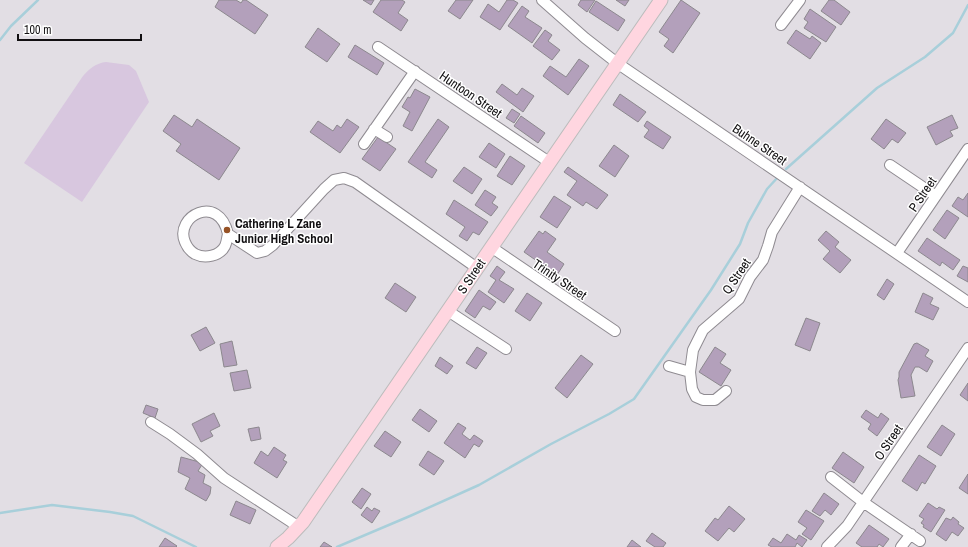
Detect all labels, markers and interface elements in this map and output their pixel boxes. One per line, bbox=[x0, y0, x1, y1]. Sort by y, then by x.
scale bar bbox=[18, 16, 141, 42]
text: 100 m bbox=[24, 22, 51, 38]
street label: Huntoon Street bbox=[436, 67, 505, 122]
street label: Buhne Street bbox=[729, 120, 790, 169]
street label: P Street bbox=[905, 174, 940, 215]
place label: Catherine L Zane Junior High School bbox=[235, 215, 333, 247]
marker: Catherine L Zane Junior High School bbox=[222, 225, 232, 235]
street label: Trinity Street bbox=[530, 255, 590, 304]
street label: Q Street bbox=[718, 255, 755, 297]
street label: S Street bbox=[454, 256, 489, 297]
street label: O Street bbox=[870, 421, 907, 463]

